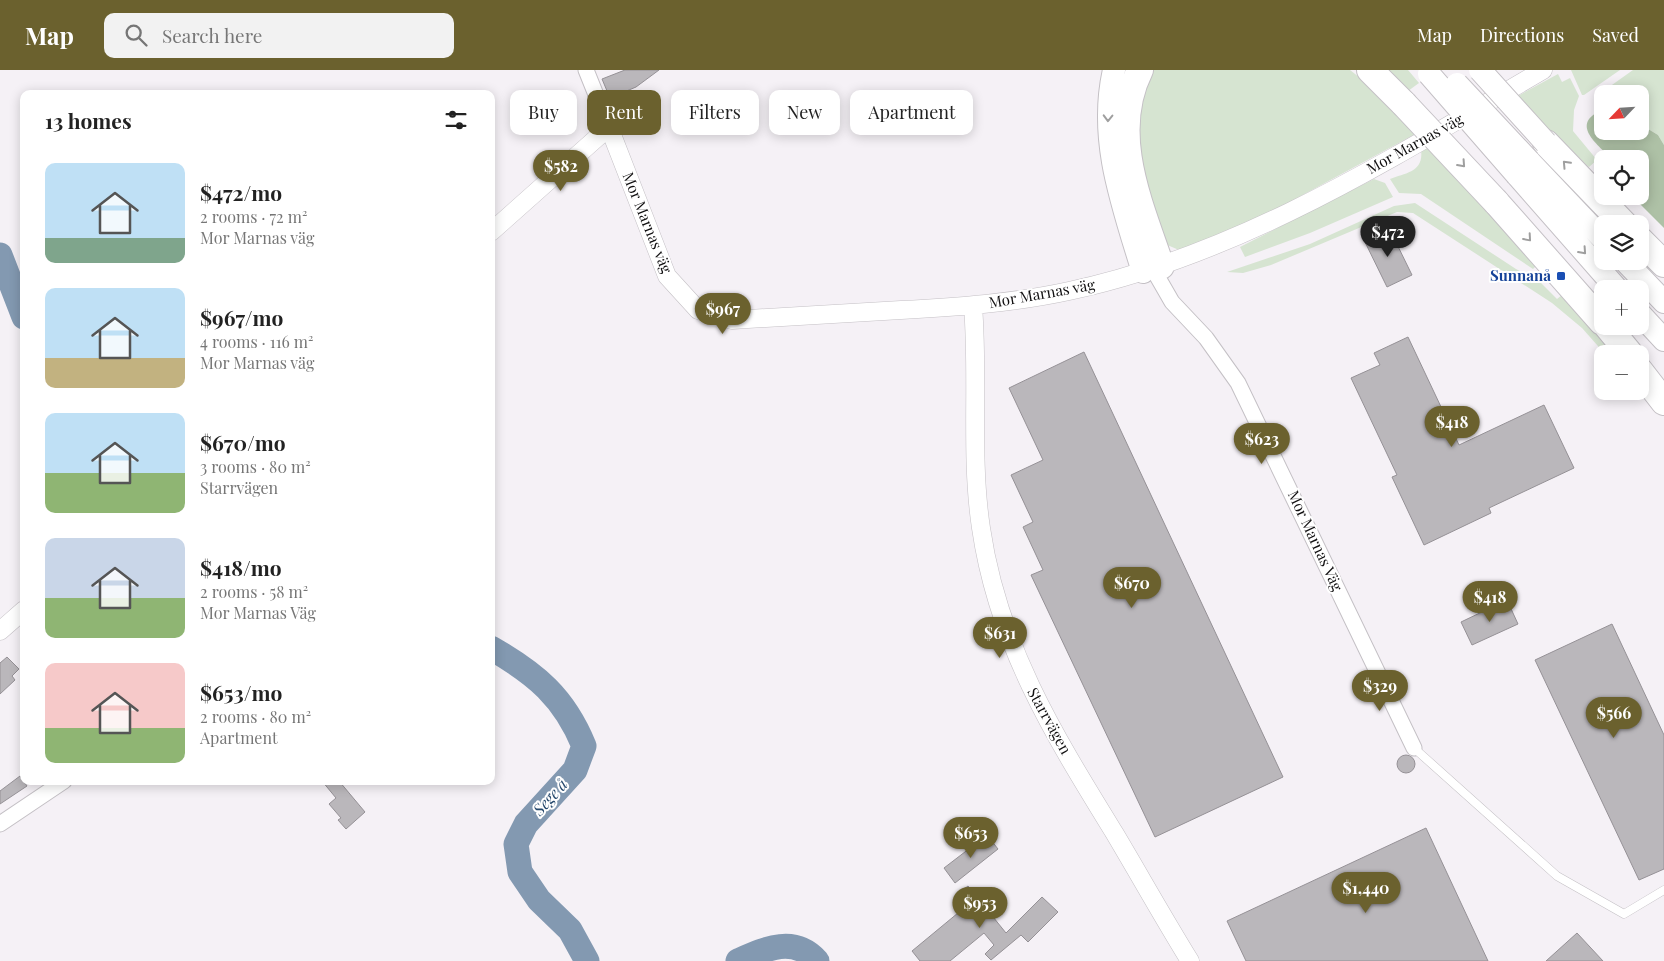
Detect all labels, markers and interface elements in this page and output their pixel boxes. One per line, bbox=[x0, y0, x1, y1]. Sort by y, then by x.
search box bbox=[104, 13, 454, 58]
text: Map bbox=[25, 19, 74, 51]
icon: search bbox=[122, 21, 150, 49]
text: Search here bbox=[162, 22, 262, 48]
text: Map bbox=[1417, 23, 1452, 47]
text: Directions bbox=[1480, 23, 1564, 47]
text: Saved bbox=[1592, 23, 1639, 47]
north arrow bbox=[1594, 85, 1649, 140]
map controls bbox=[1594, 85, 1649, 400]
chip: Buy bbox=[510, 90, 577, 135]
chip: Rent bbox=[587, 90, 661, 135]
chip: Filters bbox=[671, 90, 759, 135]
chip: New bbox=[769, 90, 840, 135]
chip: Apartment bbox=[850, 90, 973, 135]
text: 13 homes bbox=[45, 106, 132, 134]
icon: filters bbox=[442, 106, 470, 134]
street label: Mor Marnas väg bbox=[1363, 108, 1466, 178]
one-way arrow bbox=[1103, 115, 1113, 123]
pin: $582 bbox=[531, 150, 591, 192]
button: locate bbox=[1594, 150, 1649, 205]
text: $582 bbox=[544, 155, 578, 176]
one-way arrow bbox=[1456, 159, 1465, 168]
one-way arrow bbox=[1563, 161, 1572, 170]
street label: Mor Marnas väg bbox=[619, 169, 677, 276]
text: $472/mo bbox=[200, 178, 282, 206]
icon: home bbox=[85, 183, 145, 243]
text: 2 rooms · 72 m² bbox=[200, 206, 307, 227]
button: layers bbox=[1594, 215, 1649, 270]
pin: $472 bbox=[1358, 216, 1418, 258]
text: $472 bbox=[1371, 221, 1405, 242]
text: Mor Marnas väg bbox=[200, 227, 315, 248]
one-way arrow bbox=[1523, 233, 1532, 242]
one-way arrow bbox=[1577, 246, 1586, 255]
place label: Sunnanå bbox=[1490, 265, 1551, 285]
marker: Sunnanå bbox=[1555, 270, 1567, 282]
street label: Mor Marnas väg bbox=[987, 274, 1097, 312]
button: + bbox=[1594, 280, 1649, 335]
pin: $967 bbox=[693, 292, 753, 335]
text: $967 bbox=[706, 298, 740, 319]
text: $967/mo bbox=[200, 303, 283, 331]
icon: home bbox=[85, 308, 145, 368]
text: 4 rooms · 116 m² bbox=[200, 331, 314, 352]
button: − bbox=[1594, 345, 1649, 400]
text: Mor Marnas väg bbox=[200, 352, 315, 373]
pin: $418 bbox=[1422, 406, 1482, 448]
text: $418 bbox=[1436, 411, 1468, 432]
pin: $623 bbox=[1232, 422, 1292, 465]
text: $670/mo bbox=[200, 428, 286, 456]
text: $623 bbox=[1245, 428, 1279, 449]
icon: home bbox=[85, 433, 145, 493]
text: 3 rooms · 80 m² bbox=[200, 456, 311, 477]
text: Starrvägen bbox=[200, 477, 278, 498]
street label: Mor Marnas Väg bbox=[1284, 487, 1348, 594]
text: $418/mo bbox=[200, 553, 282, 581]
icon: home bbox=[85, 558, 145, 618]
pin: $670 bbox=[1102, 566, 1162, 609]
text: $670 bbox=[1114, 572, 1150, 593]
pin: $418 bbox=[1460, 580, 1520, 623]
text: 2 rooms · 58 m² bbox=[200, 581, 308, 602]
text: $418 bbox=[1474, 586, 1506, 607]
text: Mor Marnas Väg bbox=[200, 602, 316, 623]
pin: $631 bbox=[970, 616, 1030, 659]
text: $631 bbox=[984, 622, 1016, 643]
pin: $329 bbox=[1350, 670, 1410, 712]
text: $329 bbox=[1363, 675, 1397, 696]
text: $653/mo bbox=[200, 678, 282, 706]
icon: home bbox=[85, 683, 145, 743]
street label: Starrvägen bbox=[1023, 684, 1076, 757]
pin: $566 bbox=[1584, 696, 1644, 739]
text: $566 bbox=[1597, 702, 1631, 723]
text: 2 rooms · 80 m² bbox=[200, 706, 311, 727]
text: Apartment bbox=[200, 727, 278, 748]
water label: Sege å bbox=[527, 774, 572, 820]
pin: $653 bbox=[941, 816, 1001, 859]
text: $653 bbox=[954, 822, 988, 843]
pin: $1,440 bbox=[1325, 872, 1407, 914]
text: $1,440 bbox=[1343, 877, 1389, 898]
pin: $953 bbox=[950, 886, 1010, 929]
text: $953 bbox=[963, 892, 997, 913]

